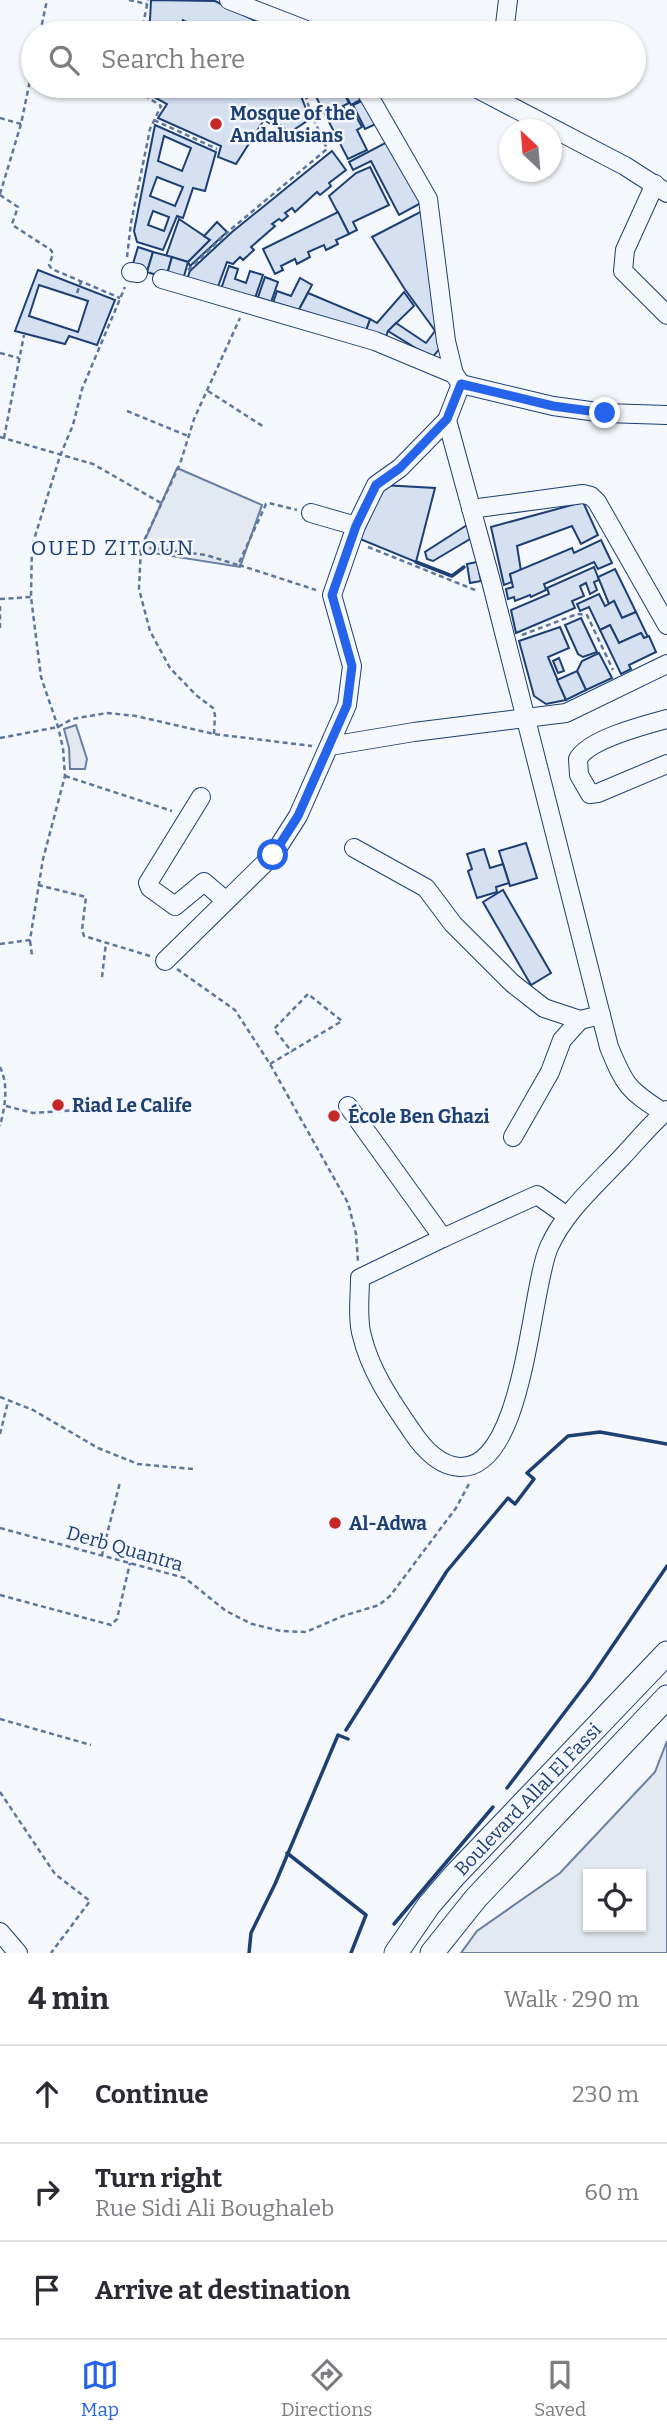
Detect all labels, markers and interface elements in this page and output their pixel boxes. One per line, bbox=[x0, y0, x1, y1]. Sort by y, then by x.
search box bbox=[21, 21, 646, 98]
icon: search bbox=[45, 41, 83, 79]
text: Search here bbox=[101, 44, 245, 75]
place label: Mosque of the Andalusians bbox=[230, 102, 355, 147]
marker: Mosque of the Andalusians bbox=[208, 116, 224, 132]
north arrow bbox=[499, 119, 562, 182]
route end bbox=[589, 397, 620, 428]
district label: OUED ZITOUN bbox=[31, 535, 195, 561]
route start bbox=[257, 839, 288, 870]
place label: Riad Le Calife bbox=[72, 1094, 192, 1117]
marker: Riad Le Calife bbox=[50, 1097, 66, 1113]
place label: École Ben Ghazi bbox=[348, 1103, 490, 1128]
marker: École Ben Ghazi bbox=[326, 1108, 342, 1124]
place label: Al-Adwa bbox=[349, 1512, 427, 1535]
marker: Al-Adwa bbox=[327, 1515, 343, 1531]
street label: Derb Quantra bbox=[64, 1521, 186, 1576]
street label: Boulevard Allal El Fassi bbox=[450, 1718, 606, 1881]
map controls bbox=[583, 1869, 646, 1932]
button: locate bbox=[583, 1869, 646, 1932]
text: 4 min bbox=[28, 1981, 109, 2017]
text: Walk · 290 m bbox=[504, 1985, 639, 2013]
icon: ahead bbox=[28, 2075, 66, 2113]
text: Continue bbox=[95, 2079, 209, 2110]
text: 230 m bbox=[572, 2080, 639, 2108]
text: Turn right bbox=[95, 2163, 222, 2194]
icon: right bbox=[28, 2173, 66, 2211]
text: 60 m bbox=[584, 2178, 639, 2206]
text: Rue Sidi Ali Boughaleb bbox=[95, 2194, 334, 2222]
icon: arrive bbox=[28, 2271, 66, 2309]
text: Arrive at destination bbox=[95, 2275, 350, 2306]
tab: Map bbox=[81, 2356, 119, 2421]
tab: Directions bbox=[281, 2356, 372, 2421]
tab: Saved bbox=[534, 2356, 586, 2421]

